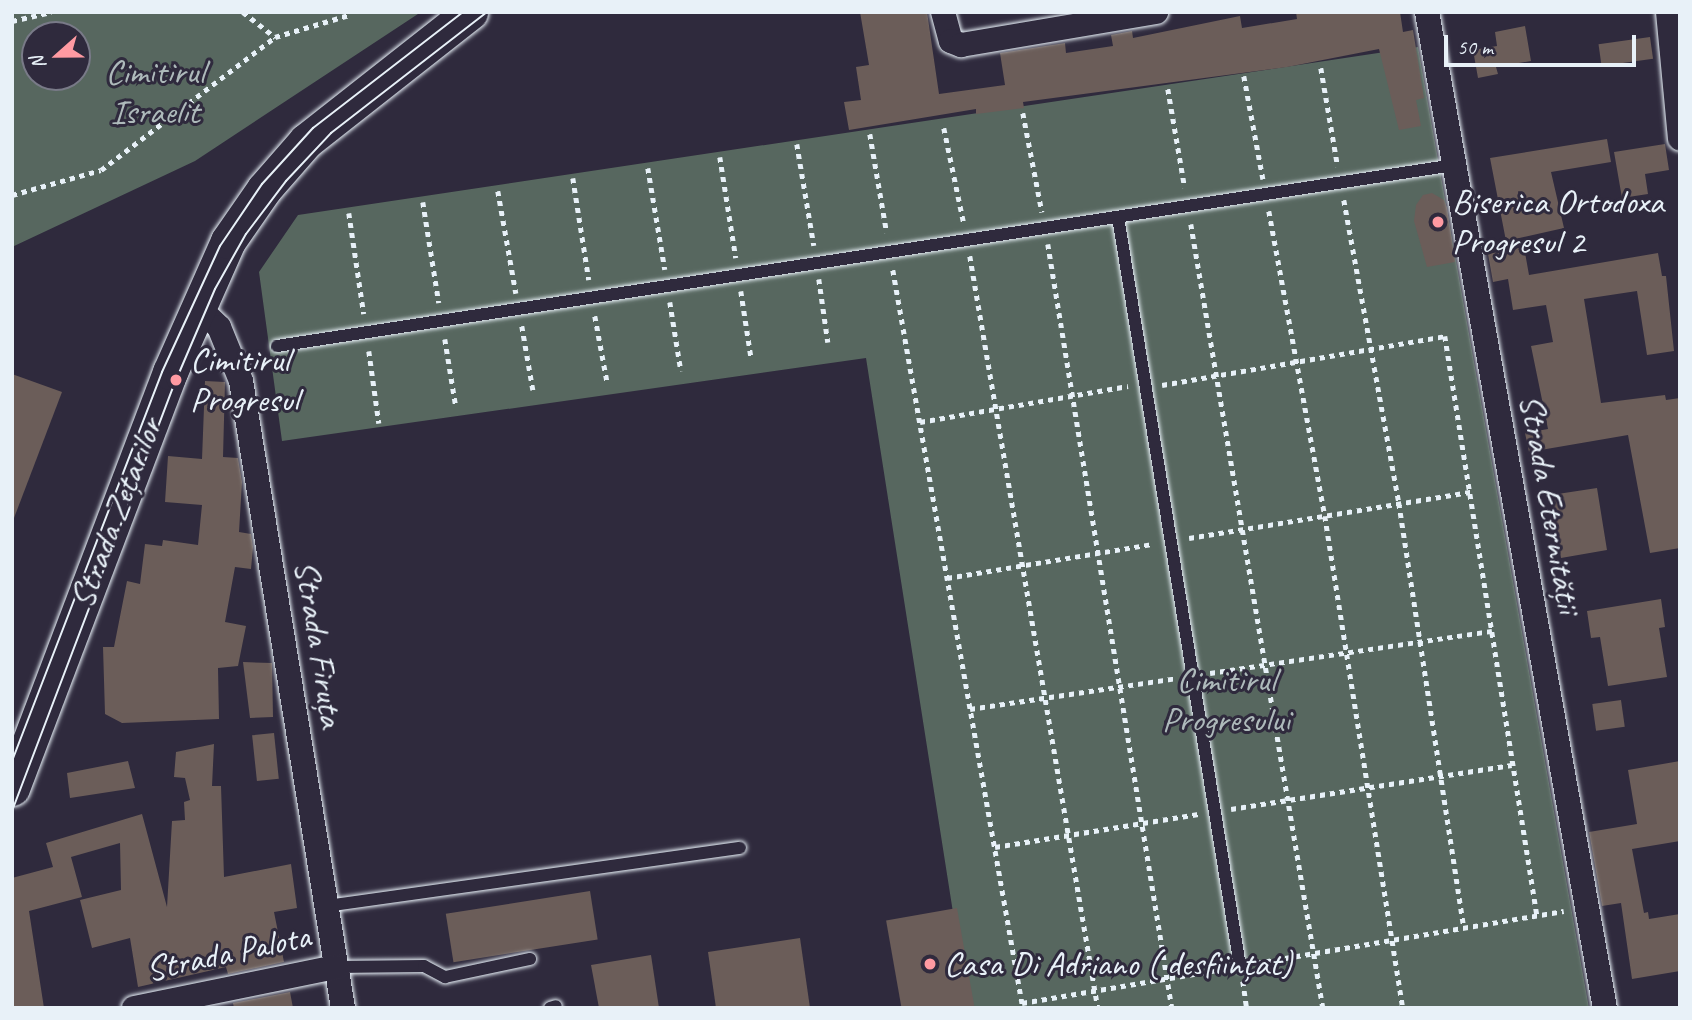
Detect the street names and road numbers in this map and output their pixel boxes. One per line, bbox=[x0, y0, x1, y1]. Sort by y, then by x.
street label: Strada Eternității bbox=[1510, 391, 1590, 617]
street label: Strada Zețarilor bbox=[61, 413, 171, 613]
street label: Strada Firuța bbox=[285, 557, 353, 731]
street label: Strada Palota bbox=[142, 915, 314, 991]

